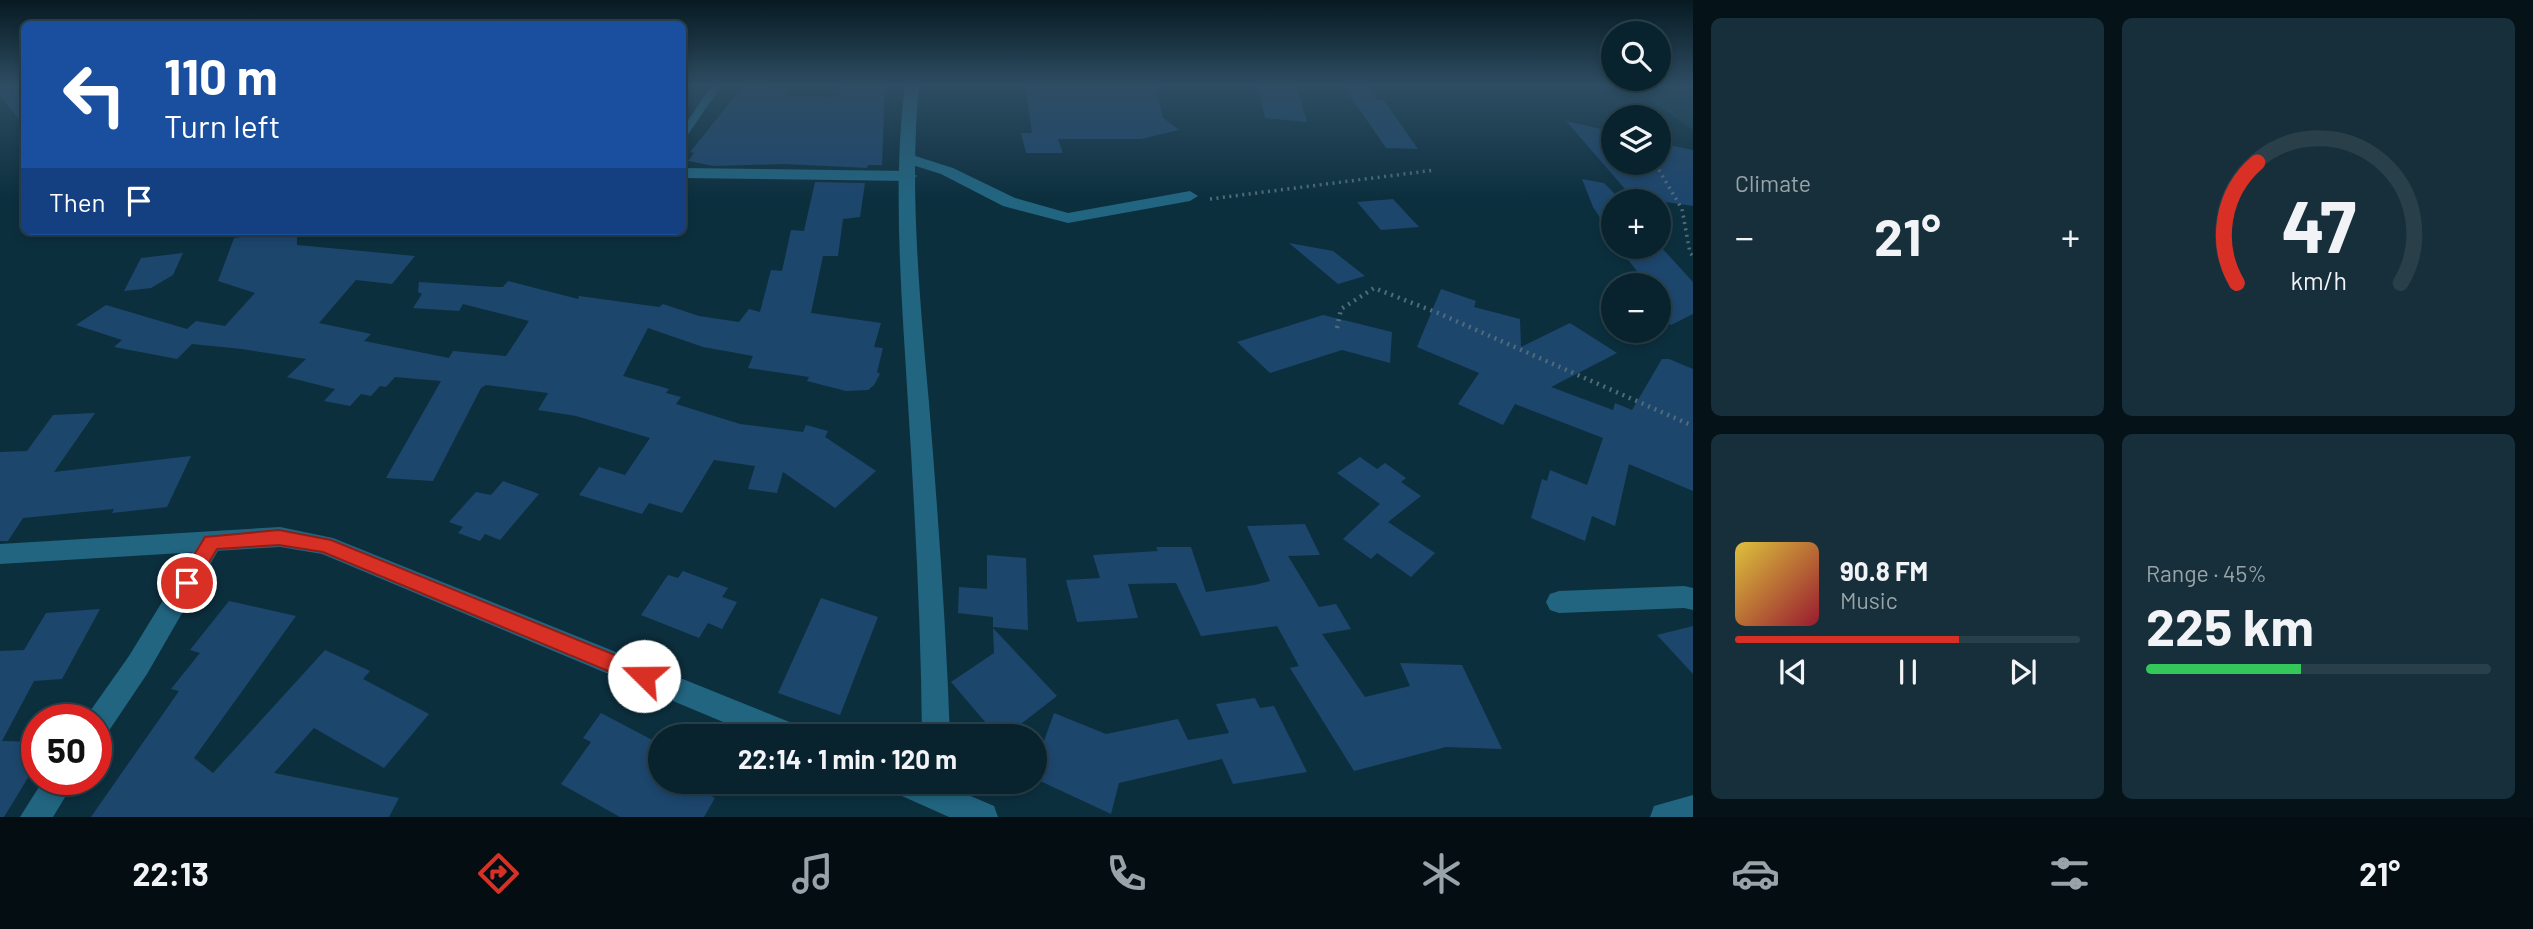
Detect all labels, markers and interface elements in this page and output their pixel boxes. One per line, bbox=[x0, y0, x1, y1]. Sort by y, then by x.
map controls bbox=[1601, 21, 1671, 343]
button: search bbox=[1601, 21, 1671, 91]
text: 110 m bbox=[164, 46, 278, 105]
icon: left bbox=[49, 49, 140, 140]
button: layers bbox=[1601, 105, 1671, 175]
text: Turn left bbox=[164, 106, 281, 144]
text: Climate bbox=[1735, 169, 1811, 197]
text: 47 bbox=[2281, 180, 2356, 268]
icon: arrive bbox=[120, 182, 158, 220]
text: Then bbox=[49, 186, 106, 217]
button: + bbox=[1601, 189, 1671, 259]
text: 21° bbox=[1874, 204, 1941, 266]
text: − bbox=[1735, 213, 1754, 259]
text: + bbox=[2061, 213, 2080, 259]
text: km/h bbox=[2290, 265, 2347, 295]
button: − bbox=[1601, 273, 1671, 343]
pin bbox=[157, 553, 217, 613]
text: 90.8 FM bbox=[1840, 555, 1928, 586]
text: Range · 45% bbox=[2146, 559, 2267, 587]
icon: arrive bbox=[168, 564, 206, 602]
text: Music bbox=[1840, 586, 1898, 614]
text: 225 km bbox=[2146, 594, 2314, 656]
position arrow bbox=[607, 639, 681, 713]
icon: previous bbox=[1774, 653, 1812, 691]
icon: pause bbox=[1889, 653, 1927, 691]
icon: next bbox=[2004, 653, 2042, 691]
speed limit sign: 50 bbox=[21, 704, 112, 795]
text: 22:14 · 1 min · 120 m bbox=[738, 743, 957, 774]
icon: directions bbox=[474, 849, 523, 898]
icon: music bbox=[788, 849, 837, 898]
icon: phone bbox=[1102, 849, 1151, 898]
icon: climate bbox=[1417, 849, 1466, 898]
icon: car bbox=[1731, 849, 1780, 898]
icon: filters bbox=[2045, 849, 2094, 898]
text: 22:13 bbox=[133, 854, 209, 892]
text: 21° bbox=[2359, 854, 2400, 892]

